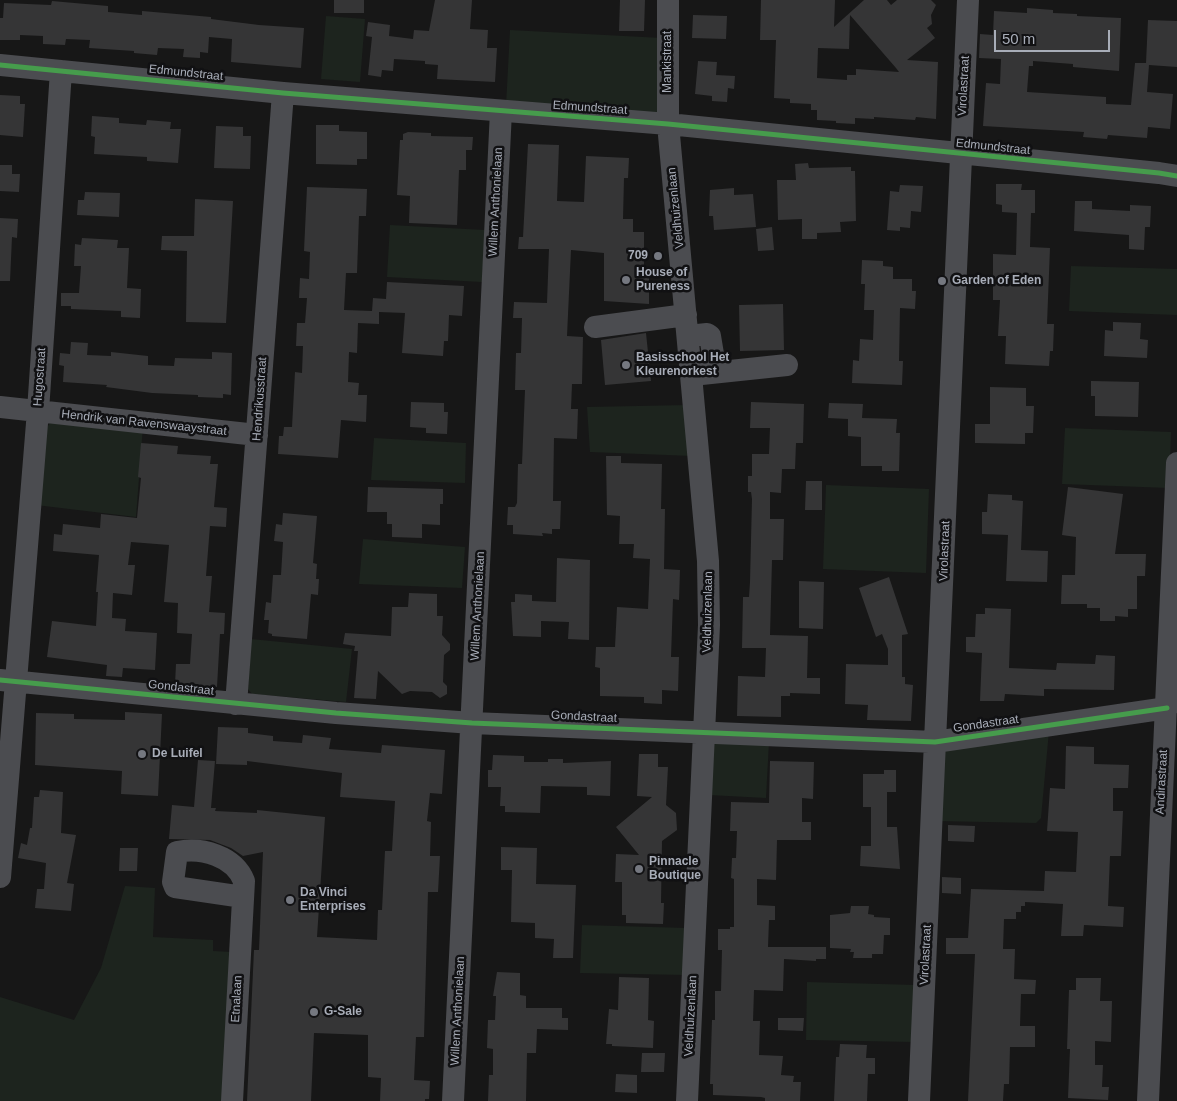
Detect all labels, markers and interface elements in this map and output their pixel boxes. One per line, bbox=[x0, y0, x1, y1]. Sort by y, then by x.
scale bar bbox=[997, 20, 1113, 52]
text: 50 m bbox=[1002, 30, 1035, 47]
street label: Mankistraat bbox=[661, 31, 675, 93]
street label: Virolastraat bbox=[955, 55, 973, 117]
street label: Edmundstraat bbox=[148, 62, 224, 84]
street label: Edmundstraat bbox=[552, 98, 628, 118]
street label: Edmundstraat bbox=[955, 136, 1031, 158]
street label: Willem Anthonielaan bbox=[486, 147, 506, 257]
street label: Veldhuizenlaan bbox=[665, 167, 687, 249]
place label: 709 bbox=[628, 249, 648, 263]
marker: 709 bbox=[652, 250, 664, 262]
place label: House of Pureness bbox=[636, 266, 690, 294]
marker: House of Pureness bbox=[620, 274, 632, 286]
place label: Garden of Eden bbox=[952, 274, 1041, 288]
marker: Garden of Eden bbox=[936, 275, 948, 287]
street label: Hugostraat bbox=[31, 347, 49, 407]
place label: Basisschool Het Kleurenorkest bbox=[636, 351, 729, 379]
street label: Hendrikusstraat bbox=[250, 357, 270, 441]
marker: Basisschool Het Kleurenorkest bbox=[620, 359, 632, 371]
street label: Hendrik van Ravenswaaystraat bbox=[61, 407, 227, 439]
street label: Virolastraat bbox=[937, 521, 953, 581]
street label: Willem Anthonielaan bbox=[468, 551, 488, 661]
street label: Veldhuizenlaan bbox=[700, 571, 716, 653]
street label: Gondastraat bbox=[147, 677, 215, 699]
street label: Gondastraat bbox=[551, 708, 617, 726]
street label: Gondastraat bbox=[952, 712, 1020, 736]
place label: De Luifel bbox=[152, 747, 203, 761]
marker: De Luifel bbox=[136, 748, 148, 760]
street label: Andirastraat bbox=[1153, 749, 1171, 815]
place label: Pinnacle Boutique bbox=[649, 855, 701, 883]
marker: Pinnacle Boutique bbox=[633, 863, 645, 875]
place label: Da Vinci Enterprises bbox=[300, 886, 366, 914]
marker: Da Vinci Enterprises bbox=[284, 894, 296, 906]
street label: Virolastraat bbox=[917, 924, 935, 986]
street label: Willem Anthonielaan bbox=[448, 956, 468, 1066]
street label: Etnalaan bbox=[229, 975, 245, 1023]
street label: Veldhuizenlaan bbox=[682, 975, 700, 1057]
place label: G-Sale bbox=[324, 1005, 362, 1019]
marker: G-Sale bbox=[308, 1006, 320, 1018]

